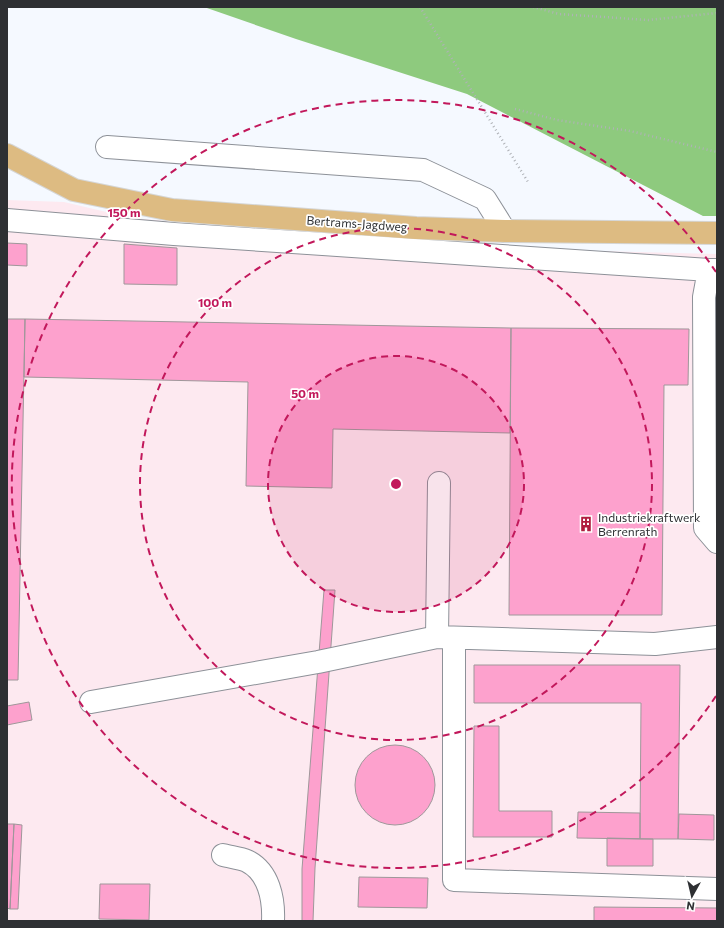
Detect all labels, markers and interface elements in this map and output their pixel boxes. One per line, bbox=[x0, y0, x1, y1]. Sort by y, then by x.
text: 150 m bbox=[107, 205, 141, 219]
street label: Bertrams-Jagdweg bbox=[306, 212, 408, 235]
text: 100 m bbox=[198, 295, 232, 309]
text: 50 m bbox=[291, 386, 319, 400]
centre of rings bbox=[389, 477, 403, 491]
place label: Industriekraftwerk Berrenrath bbox=[598, 510, 701, 538]
building icon: Industriekraftwerk Berrenrath bbox=[577, 515, 595, 533]
north arrow bbox=[672, 876, 712, 916]
text: N bbox=[686, 899, 696, 913]

